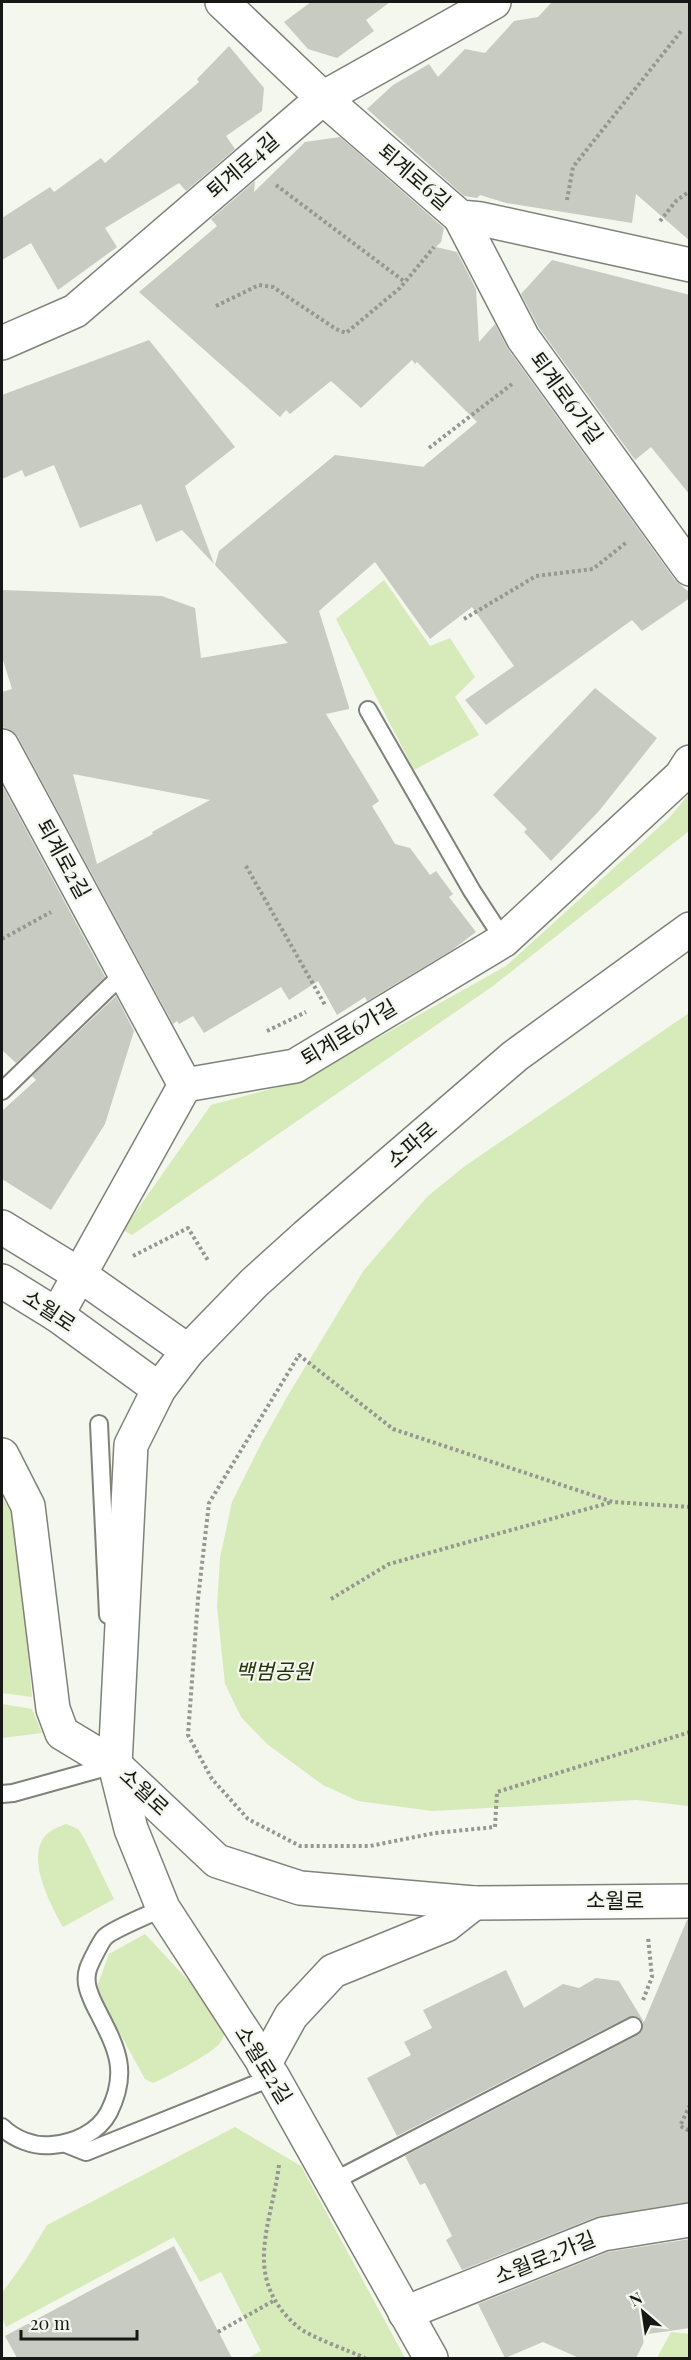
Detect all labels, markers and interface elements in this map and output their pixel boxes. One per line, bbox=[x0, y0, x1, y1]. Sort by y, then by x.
street label: 퇴계로4길 bbox=[199, 125, 284, 204]
street label: 퇴계로6길 bbox=[373, 136, 458, 215]
street label: 퇴계로6가길 bbox=[525, 345, 611, 449]
street label: 퇴계로2길 bbox=[31, 813, 98, 903]
street label: 퇴계로6가길 bbox=[295, 992, 401, 1071]
street label: 소파로 bbox=[380, 1114, 442, 1173]
street label: 소월로 bbox=[18, 1282, 82, 1337]
park label: 백범공원 bbox=[235, 1656, 314, 1684]
street label: 소월로 bbox=[115, 1761, 176, 1821]
street label: 소월로 bbox=[586, 1885, 644, 1913]
street label: 소월로2길 bbox=[230, 2019, 300, 2108]
street label: 소월로2가길 bbox=[490, 2223, 599, 2289]
north arrow bbox=[613, 2282, 673, 2342]
text: N bbox=[625, 2286, 646, 2310]
scale bar bbox=[21, 2303, 136, 2341]
text: 20 m bbox=[30, 2311, 70, 2335]

